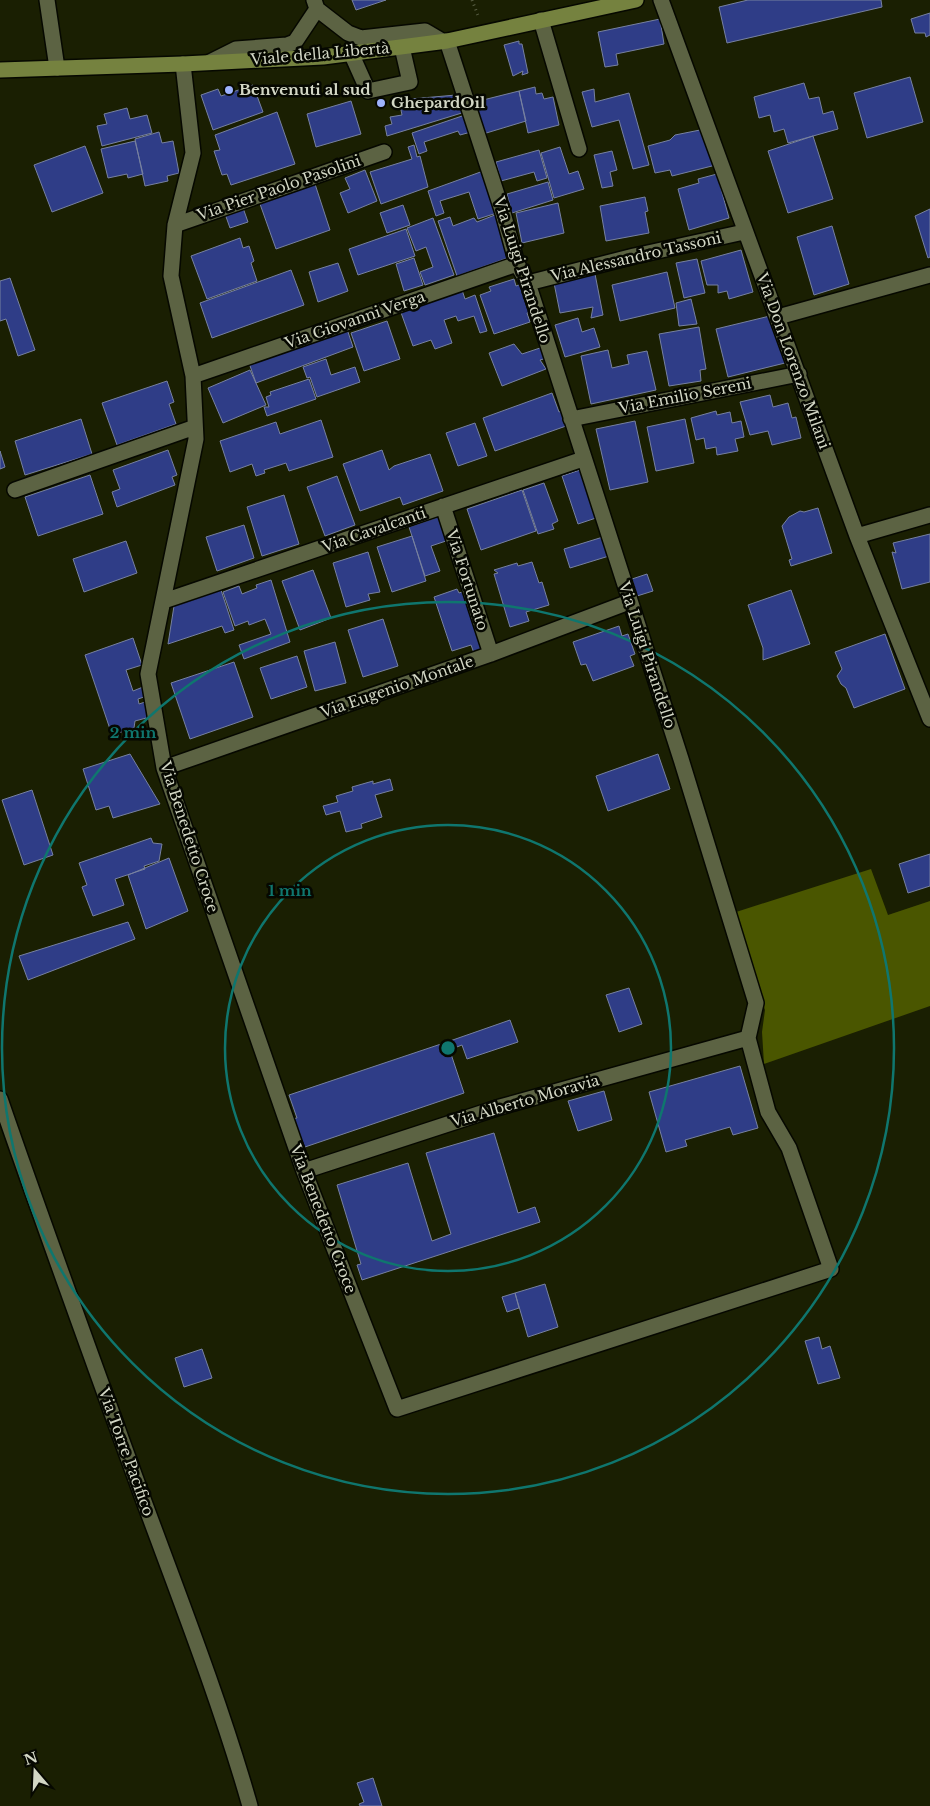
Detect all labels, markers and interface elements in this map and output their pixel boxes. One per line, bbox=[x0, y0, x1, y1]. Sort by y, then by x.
street label: Viale della Libertà bbox=[249, 38, 391, 69]
place label: Benvenuti al sud bbox=[239, 80, 371, 99]
marker: Benvenuti al sud bbox=[223, 84, 235, 96]
place label: GhepardOil bbox=[391, 93, 486, 112]
marker: GhepardOil bbox=[375, 97, 387, 109]
street label: Via Pier Paolo Pasolini bbox=[193, 151, 363, 225]
street label: Via Luigi Pirandello bbox=[489, 193, 555, 346]
street label: Via Alessandro Tassoni bbox=[548, 228, 723, 286]
street label: Via Don Lorenzo Milani bbox=[752, 269, 834, 452]
street label: Via Giovanni Verga bbox=[281, 286, 428, 353]
street label: Via Emilio Sereni bbox=[616, 373, 753, 418]
street label: Via Cavalcanti bbox=[318, 503, 428, 557]
street label: Via Fortunato bbox=[442, 526, 493, 633]
street label: Via Luigi Pirandello bbox=[614, 578, 680, 731]
street label: Via Eugenio Montale bbox=[317, 651, 476, 722]
text: 2 min bbox=[110, 723, 156, 742]
street label: Via Benedetto Croce bbox=[156, 758, 223, 915]
text: 1 min bbox=[268, 881, 312, 900]
centre of rings bbox=[439, 1039, 457, 1057]
street label: Via Alberto Moravia bbox=[447, 1070, 602, 1131]
street label: Via Benedetto Croce bbox=[286, 1141, 361, 1296]
street label: Via Torre Pacifico bbox=[94, 1384, 159, 1519]
north arrow bbox=[10, 1746, 60, 1796]
text: N bbox=[22, 1748, 40, 1769]

